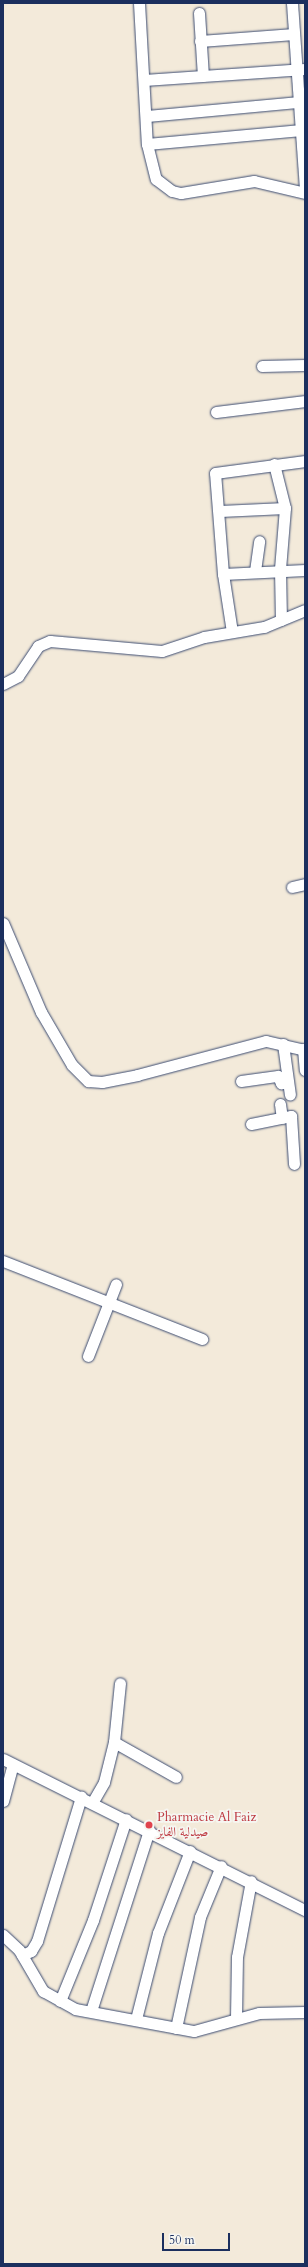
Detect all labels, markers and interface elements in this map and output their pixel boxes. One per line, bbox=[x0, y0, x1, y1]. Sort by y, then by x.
place label: Pharmacie Al Faiz صيدلية الفايز bbox=[157, 1810, 256, 1841]
marker: Pharmacie Al Faiz صيدلية الفايز bbox=[144, 1820, 154, 1830]
scale bar bbox=[164, 2225, 232, 2251]
text: 50 m bbox=[169, 2232, 195, 2248]

